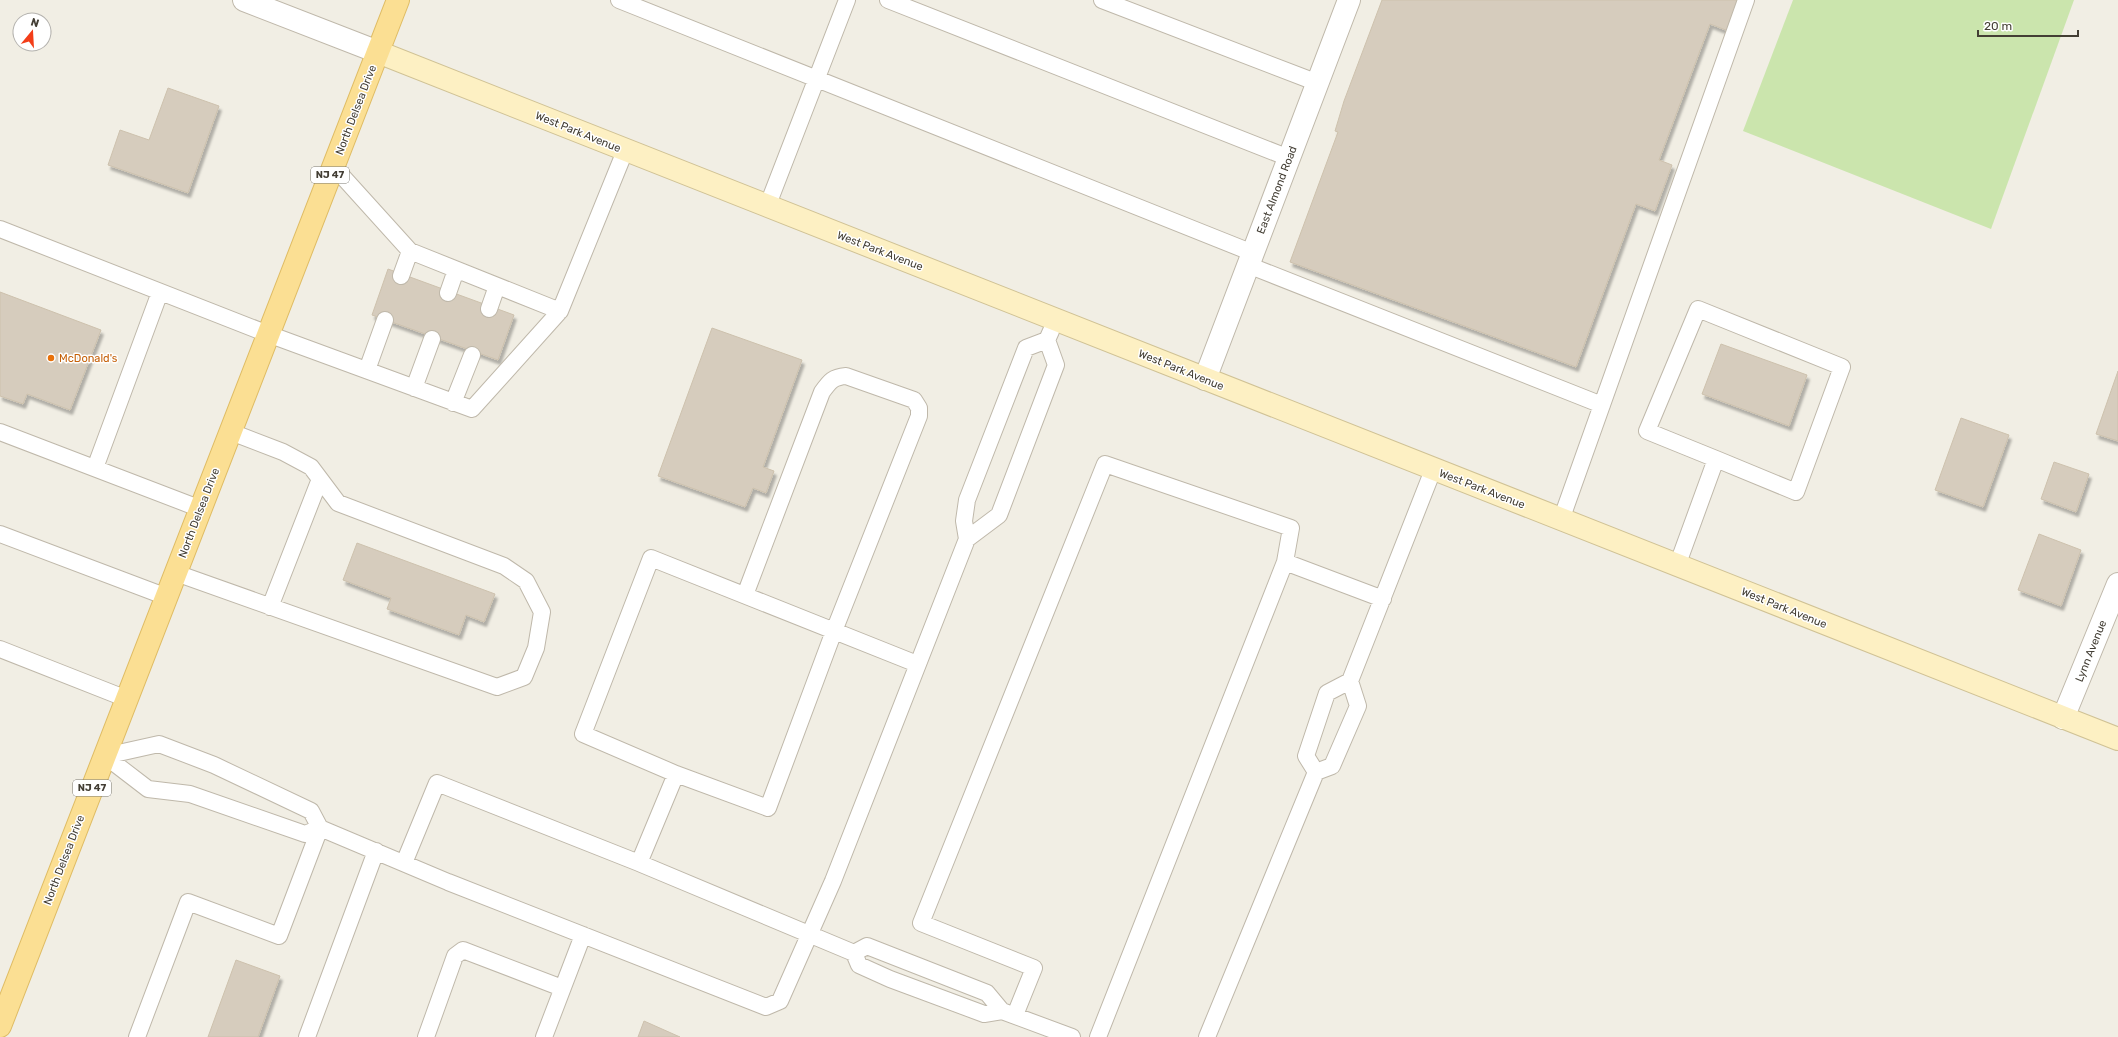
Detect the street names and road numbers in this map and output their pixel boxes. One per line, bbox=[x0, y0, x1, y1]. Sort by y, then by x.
street label: North Delsea Drive bbox=[333, 63, 379, 157]
street label: West Park Avenue bbox=[533, 109, 623, 155]
street label: East Almond Road bbox=[1254, 144, 1300, 236]
road number: NJ 47 bbox=[311, 167, 349, 183]
street label: West Park Avenue bbox=[835, 229, 925, 273]
street label: West Park Avenue bbox=[1136, 347, 1226, 393]
street label: North Delsea Drive bbox=[176, 466, 222, 560]
street label: West Park Avenue bbox=[1437, 467, 1527, 511]
street label: West Park Avenue bbox=[1739, 585, 1829, 631]
street label: Lynn Avenue bbox=[2073, 618, 2109, 684]
road number: NJ 47 bbox=[73, 780, 111, 796]
street label: North Delsea Drive bbox=[41, 813, 87, 907]

